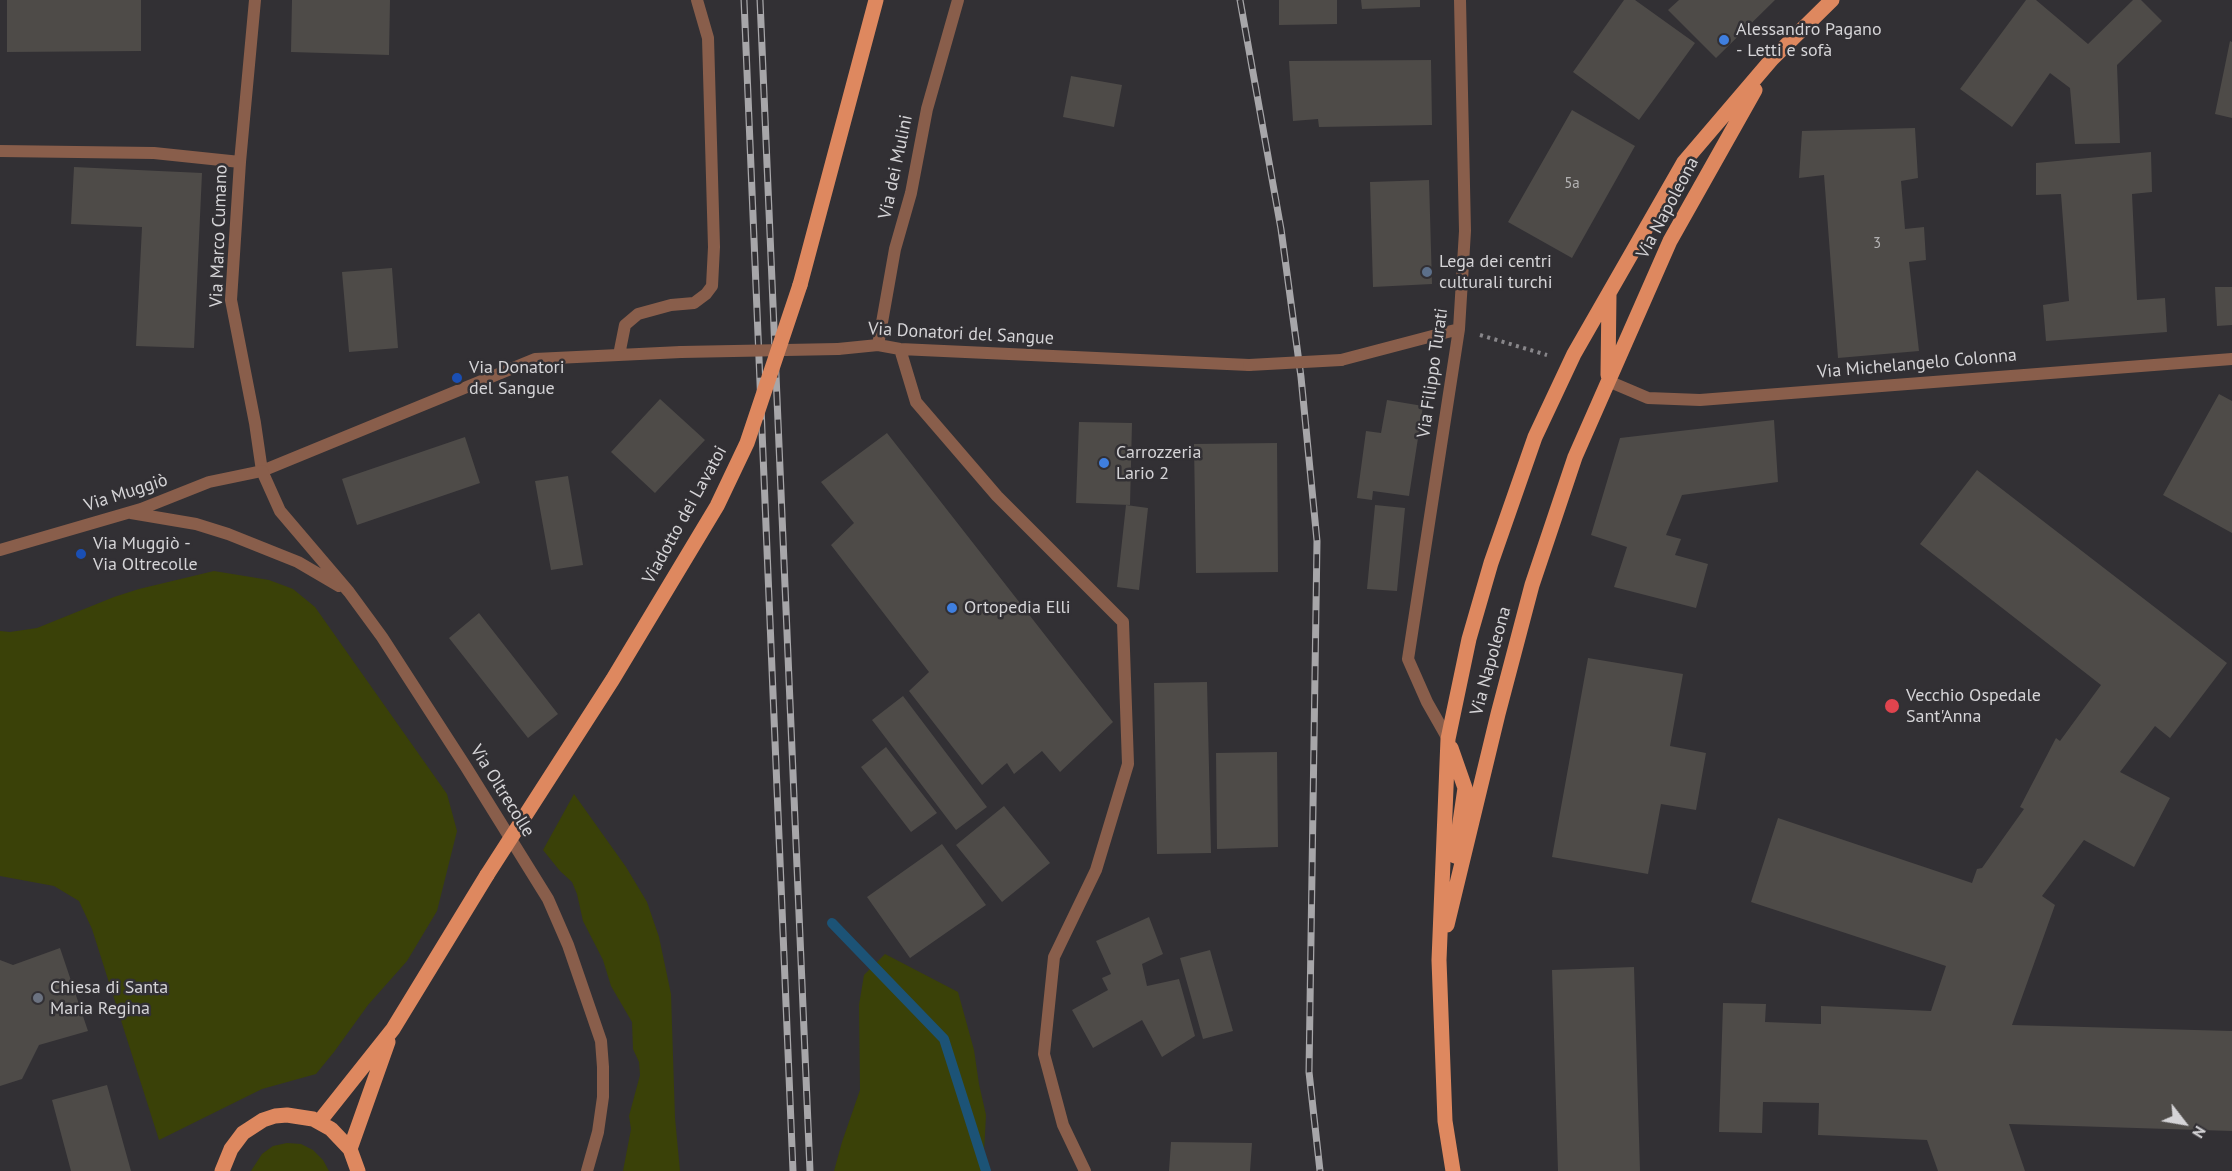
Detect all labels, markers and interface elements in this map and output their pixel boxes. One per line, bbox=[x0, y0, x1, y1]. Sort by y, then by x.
place label: Alessandro Pagano - Letti e sofà bbox=[1736, 19, 1882, 62]
marker: Alessandro Pagano - Letti e sofà bbox=[1717, 33, 1731, 47]
street label: Via dei Mulini bbox=[874, 113, 918, 221]
street label: Via Napoleona bbox=[1632, 154, 1704, 262]
street label: Via Marco Cumano bbox=[206, 164, 232, 308]
house number: 5a bbox=[1564, 175, 1580, 193]
house number: 3 bbox=[1873, 235, 1881, 253]
place label: Lega dei centri culturali turchi bbox=[1439, 251, 1553, 294]
marker: Lega dei centri culturali turchi bbox=[1420, 265, 1434, 279]
street label: Via Filippo Turati bbox=[1413, 307, 1453, 439]
street label: Via Donatori del Sangue bbox=[868, 318, 1054, 350]
street label: Via Michelangelo Colonna bbox=[1816, 345, 2018, 383]
place label: Via Donatori del Sangue bbox=[469, 357, 564, 400]
marker: Via Donatori del Sangue bbox=[450, 371, 464, 385]
street label: Viadotto dei Lavatoi bbox=[638, 442, 732, 588]
place label: Carrozzeria Lario 2 bbox=[1116, 442, 1201, 484]
marker: Carrozzeria Lario 2 bbox=[1097, 456, 1111, 470]
street label: Via Muggiò bbox=[82, 469, 170, 517]
place label: Via Muggiò - Via Oltrecolle bbox=[93, 533, 198, 576]
marker: Via Muggiò - Via Oltrecolle bbox=[74, 547, 88, 561]
place label: Ortopedia Elli bbox=[964, 597, 1071, 619]
marker: Ortopedia Elli bbox=[945, 601, 959, 615]
street label: Via Napoleona bbox=[1466, 604, 1516, 718]
place label: Vecchio Ospedale Sant'Anna bbox=[1906, 685, 2041, 728]
marker: Vecchio Ospedale Sant'Anna bbox=[1883, 697, 1901, 715]
street label: Via Oltrecolle bbox=[465, 741, 539, 841]
place label: Chiesa di Santa Maria Regina bbox=[50, 977, 168, 1020]
marker: Chiesa di Santa Maria Regina bbox=[31, 991, 45, 1005]
north arrow bbox=[2154, 1093, 2214, 1153]
text: N bbox=[2188, 1123, 2211, 1142]

